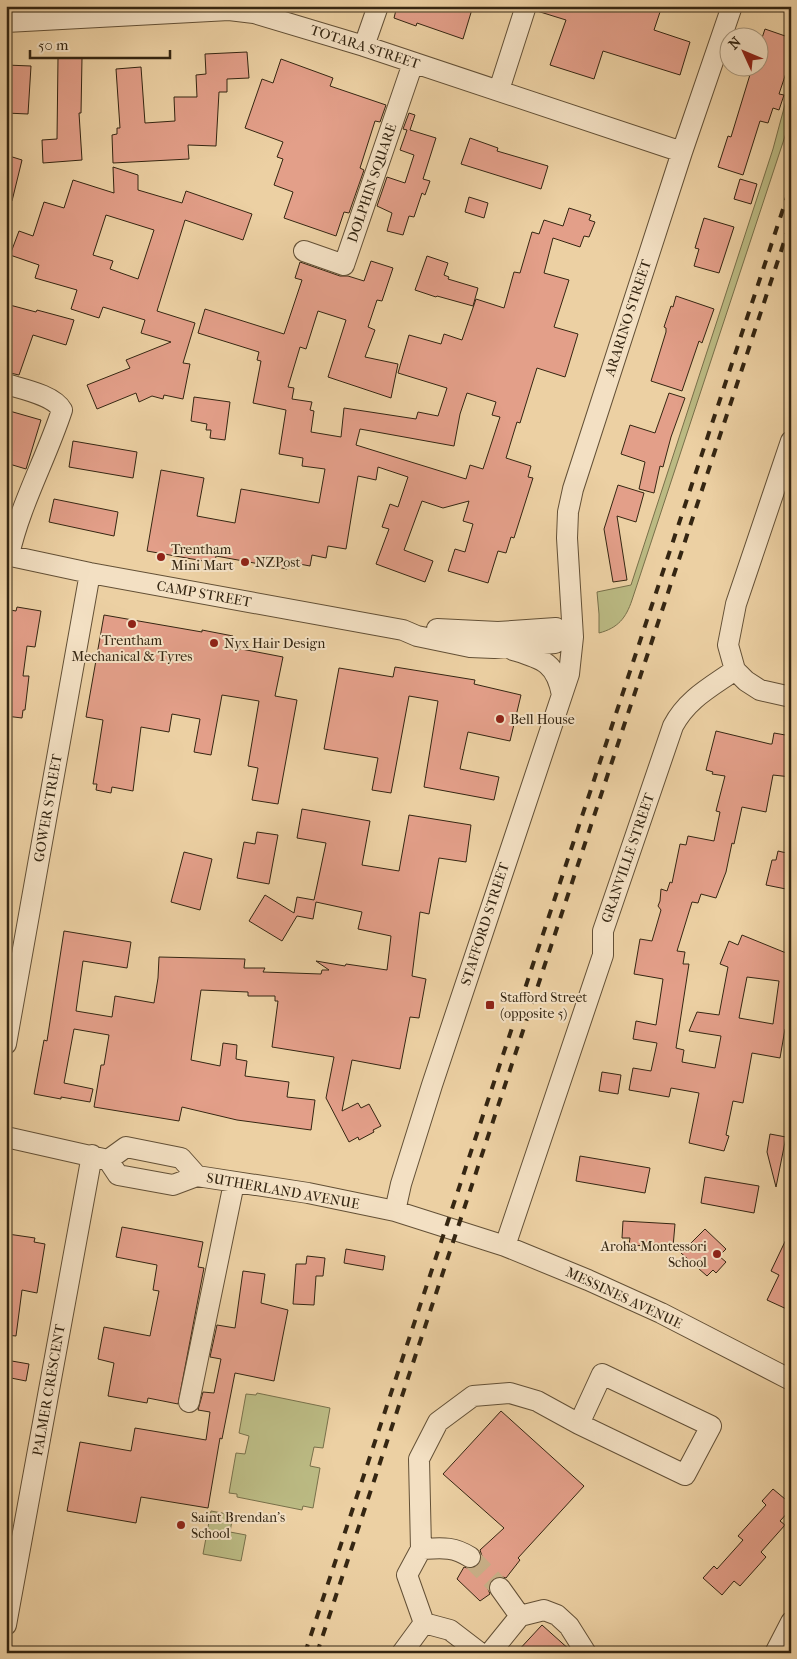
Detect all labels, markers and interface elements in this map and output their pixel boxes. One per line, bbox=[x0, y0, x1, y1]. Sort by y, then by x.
street label: TOTARA STREET bbox=[308, 21, 422, 73]
scale bar bbox=[30, 28, 170, 60]
north arrow bbox=[720, 28, 770, 78]
text: N bbox=[725, 33, 745, 53]
text: 50 m bbox=[38, 36, 69, 54]
street label: DOLPHIN SQUARE bbox=[344, 121, 401, 245]
street label: ARARINO STREET bbox=[601, 257, 655, 379]
place label: Trentham Mini Mart bbox=[171, 541, 234, 574]
marker: Trentham Mini Mart bbox=[155, 551, 167, 563]
place label: NZPost bbox=[255, 554, 301, 571]
marker: NZPost bbox=[239, 556, 251, 568]
street label: CAMP STREET bbox=[155, 577, 253, 611]
marker: Trentham Mechanical & Tyres bbox=[126, 618, 138, 630]
place label: Trentham Mechanical & Tyres bbox=[72, 632, 192, 665]
place label: Nyx Hair Design bbox=[224, 635, 325, 652]
marker: Nyx Hair Design bbox=[208, 637, 220, 649]
place label: Bell House bbox=[510, 711, 575, 728]
marker: Bell House bbox=[494, 713, 506, 725]
street label: GOWER STREET bbox=[30, 752, 66, 863]
street label: GRANVILLE STREET bbox=[598, 790, 658, 925]
street label: STAFFORD STREET bbox=[457, 860, 513, 988]
place label: Stafford Street (opposite 5) bbox=[500, 989, 587, 1022]
marker: Stafford Street (opposite 5) bbox=[484, 999, 496, 1011]
street label: SUTHERLAND AVENUE bbox=[205, 1169, 361, 1213]
place label: Aroha Montessori School bbox=[600, 1238, 707, 1271]
marker: Aroha Montessori School bbox=[711, 1248, 723, 1260]
street label: MESSINES AVENUE bbox=[563, 1264, 685, 1333]
street label: PALMER CRESCENT bbox=[29, 1322, 69, 1457]
place label: Saint Brendan's School bbox=[191, 1509, 285, 1542]
marker: Saint Brendan's School bbox=[175, 1519, 187, 1531]

